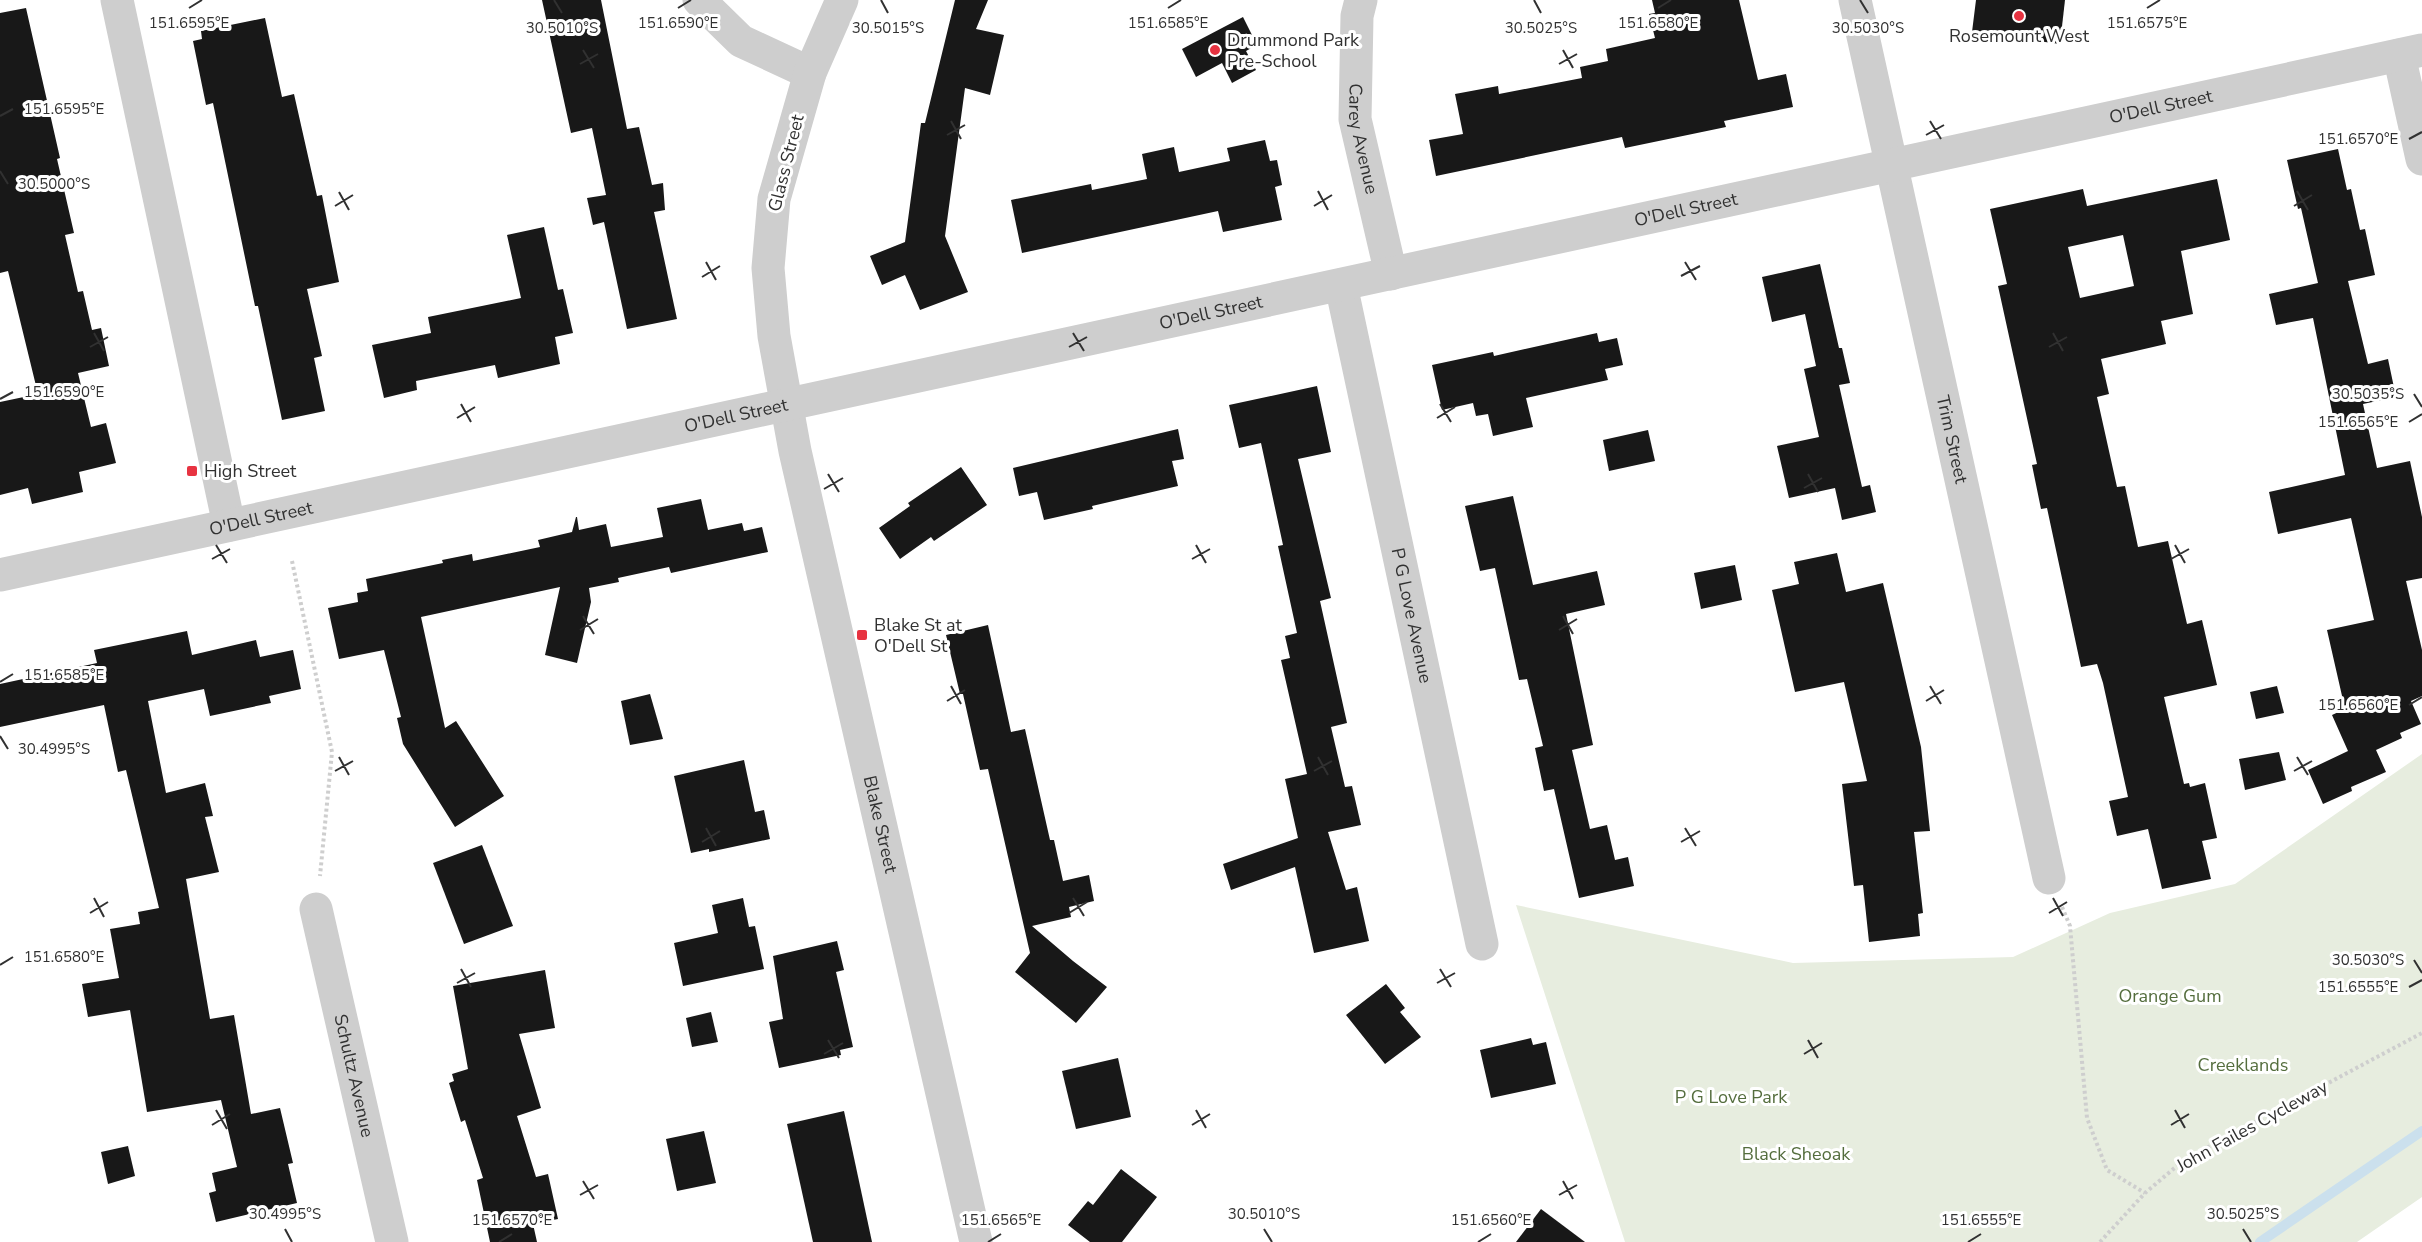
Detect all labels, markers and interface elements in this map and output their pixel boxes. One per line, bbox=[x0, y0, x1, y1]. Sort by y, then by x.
marker: Rosemount West bbox=[2012, 9, 2026, 23]
text: 151.6595°E bbox=[149, 13, 229, 33]
text: 151.6590°E bbox=[638, 13, 718, 33]
text: 151.6585°E bbox=[1128, 13, 1208, 33]
text: 151.6580°E bbox=[1618, 13, 1698, 33]
text: 151.6575°E bbox=[2107, 13, 2187, 33]
text: 30.5010°S bbox=[526, 18, 598, 38]
text: 30.5015°S bbox=[852, 18, 924, 38]
text: 30.5025°S bbox=[1505, 18, 1577, 38]
text: 30.5030°S bbox=[1832, 18, 1904, 38]
place label: Rosemount West bbox=[1949, 24, 2090, 48]
place label: Drummond Park Pre-School bbox=[1227, 28, 1360, 73]
marker: Drummond Park Pre-School bbox=[1208, 43, 1222, 57]
street label: Carey Avenue bbox=[1343, 83, 1384, 196]
street label: O'Dell Street bbox=[2107, 84, 2215, 129]
text: 151.6595°E bbox=[24, 99, 104, 119]
street label: Glass Street bbox=[762, 111, 810, 214]
text: 151.6570°E bbox=[2318, 129, 2398, 149]
text: 30.5000°S bbox=[18, 174, 90, 194]
street label: O'Dell Street bbox=[1632, 187, 1740, 232]
street label: O'Dell Street bbox=[1157, 290, 1266, 335]
text: 151.6590°E bbox=[24, 382, 104, 402]
text: 30.5035°S bbox=[2332, 384, 2404, 404]
street label: O'Dell Street bbox=[682, 392, 791, 438]
street label: Trim Street bbox=[1931, 393, 1974, 486]
text: 151.6565°E bbox=[2318, 412, 2398, 432]
place label: High Street bbox=[204, 459, 297, 483]
marker: High Street bbox=[185, 464, 199, 478]
street label: O'Dell Street bbox=[207, 495, 316, 541]
street label: P G Love Avenue bbox=[1386, 546, 1438, 686]
place label: Blake St at O'Dell St bbox=[874, 613, 963, 658]
marker: Blake St at O'Dell St bbox=[855, 628, 869, 642]
text: 151.6585°E bbox=[24, 665, 104, 685]
text: 151.6560°E bbox=[2318, 695, 2398, 715]
text: 30.4995°S bbox=[18, 739, 90, 759]
street label: Blake Street bbox=[858, 773, 903, 876]
text: 151.6580°E bbox=[24, 947, 104, 967]
text: 30.5030°S bbox=[2332, 950, 2404, 970]
text: 151.6555°E bbox=[2318, 977, 2398, 997]
park label: Orange Gum bbox=[2118, 984, 2222, 1008]
street label: Schultz Avenue bbox=[328, 1012, 380, 1140]
park label: Creeklands bbox=[2198, 1053, 2288, 1077]
street label: John Failes Cycleway bbox=[2171, 1074, 2333, 1178]
park label: P G Love Park bbox=[1675, 1085, 1788, 1109]
park label: Black Sheoak bbox=[1742, 1142, 1851, 1166]
text: 30.4995°S bbox=[249, 1204, 321, 1224]
text: 30.5010°S bbox=[1228, 1204, 1300, 1224]
text: 30.5025°S bbox=[2207, 1204, 2279, 1224]
text: 151.6570°E bbox=[472, 1210, 552, 1230]
text: 151.6565°E bbox=[961, 1210, 1041, 1230]
text: 151.6560°E bbox=[1451, 1210, 1531, 1230]
text: 151.6555°E bbox=[1941, 1210, 2021, 1230]

